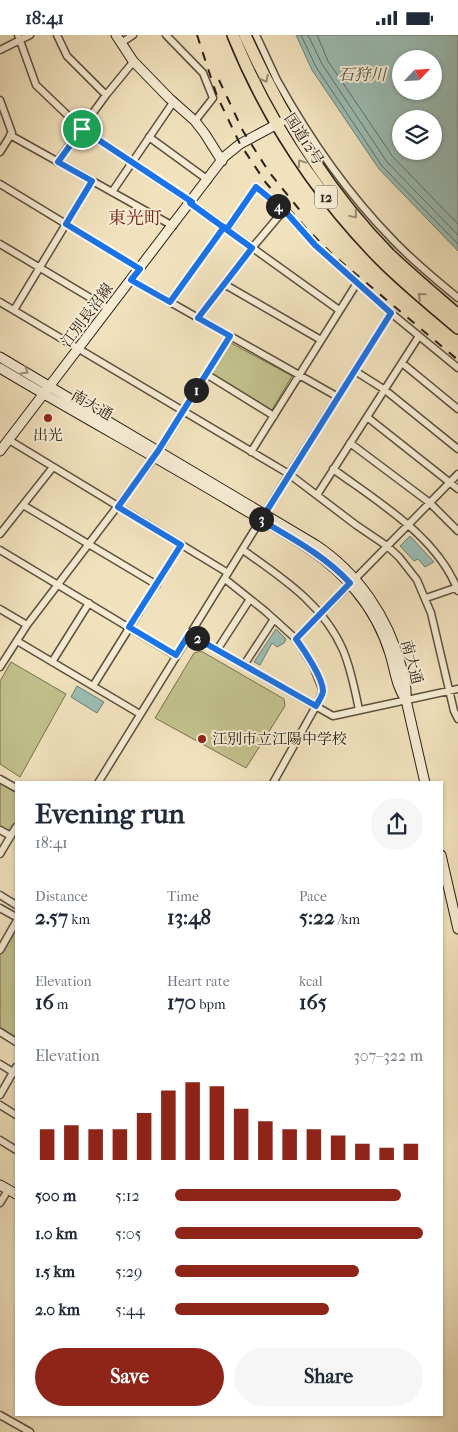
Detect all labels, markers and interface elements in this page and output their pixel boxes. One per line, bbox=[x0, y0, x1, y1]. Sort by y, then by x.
text: 18:41 bbox=[25, 7, 64, 29]
north arrow bbox=[392, 50, 442, 100]
map controls bbox=[392, 50, 442, 160]
water label: 石狩川 bbox=[338, 65, 388, 84]
one-way arrow bbox=[259, 74, 269, 83]
pin bbox=[61, 108, 103, 150]
street label: 国道12号 bbox=[281, 110, 327, 168]
button: layers bbox=[392, 110, 442, 160]
icon: arrive bbox=[68, 115, 96, 143]
one-way arrow bbox=[298, 159, 307, 169]
road number: 12 bbox=[315, 185, 337, 208]
pin: 4 bbox=[266, 193, 290, 219]
text: 4 bbox=[274, 198, 283, 215]
district label: 東光町 bbox=[108, 208, 162, 229]
one-way arrow bbox=[349, 209, 358, 218]
street label: 江別長沼線 bbox=[57, 280, 117, 350]
one-way arrow bbox=[418, 294, 427, 302]
one-way arrow bbox=[20, 365, 29, 375]
pin: 1 bbox=[184, 377, 208, 403]
text: 1 bbox=[194, 382, 199, 399]
street label: 南大通 bbox=[68, 386, 116, 424]
marker: 出光 bbox=[42, 412, 54, 424]
place label: 出光 bbox=[33, 426, 63, 444]
pin: 3 bbox=[248, 507, 274, 531]
text: 3 bbox=[259, 511, 264, 528]
pin: 2 bbox=[184, 625, 210, 651]
text: 2 bbox=[194, 630, 201, 647]
street label: 南大通 bbox=[397, 638, 427, 686]
place label: 江別市立江陽中学校 bbox=[212, 730, 347, 748]
marker: 江別市立江陽中学校 bbox=[196, 733, 208, 745]
text: Evening run bbox=[35, 797, 185, 830]
button: share bbox=[371, 798, 423, 850]
text: 18:41 bbox=[35, 833, 68, 852]
text: Distance bbox=[35, 888, 88, 905]
text: Time bbox=[167, 888, 199, 905]
text: Pace bbox=[299, 888, 327, 905]
text: 2.57 bbox=[35, 905, 68, 929]
text: 13:48 bbox=[167, 905, 211, 929]
text: 5:22 bbox=[299, 905, 335, 929]
text: km bbox=[68, 911, 90, 928]
text: /km bbox=[335, 911, 360, 928]
text: Elevation bbox=[35, 973, 92, 990]
text: Heart rate bbox=[167, 973, 230, 990]
text: kcal bbox=[299, 973, 323, 990]
text: 16 bbox=[35, 990, 54, 1014]
text: 170 bbox=[167, 990, 196, 1014]
text: 165 bbox=[299, 990, 327, 1014]
text: m bbox=[54, 996, 68, 1013]
text: bpm bbox=[196, 996, 226, 1013]
text: Elevation bbox=[35, 1046, 100, 1065]
text: 307–322 m bbox=[353, 1046, 423, 1065]
text: 500 m bbox=[35, 1186, 76, 1205]
text: 5:12 bbox=[115, 1186, 140, 1205]
text: 1.0 km bbox=[35, 1224, 78, 1243]
text: 5:05 bbox=[115, 1224, 142, 1243]
text: 1.5 km bbox=[35, 1262, 75, 1281]
text: 5:29 bbox=[115, 1262, 142, 1281]
text: 2.0 km bbox=[35, 1300, 80, 1319]
text: 5:44 bbox=[115, 1300, 145, 1319]
button: Save bbox=[35, 1348, 224, 1406]
button: Share bbox=[234, 1348, 423, 1406]

